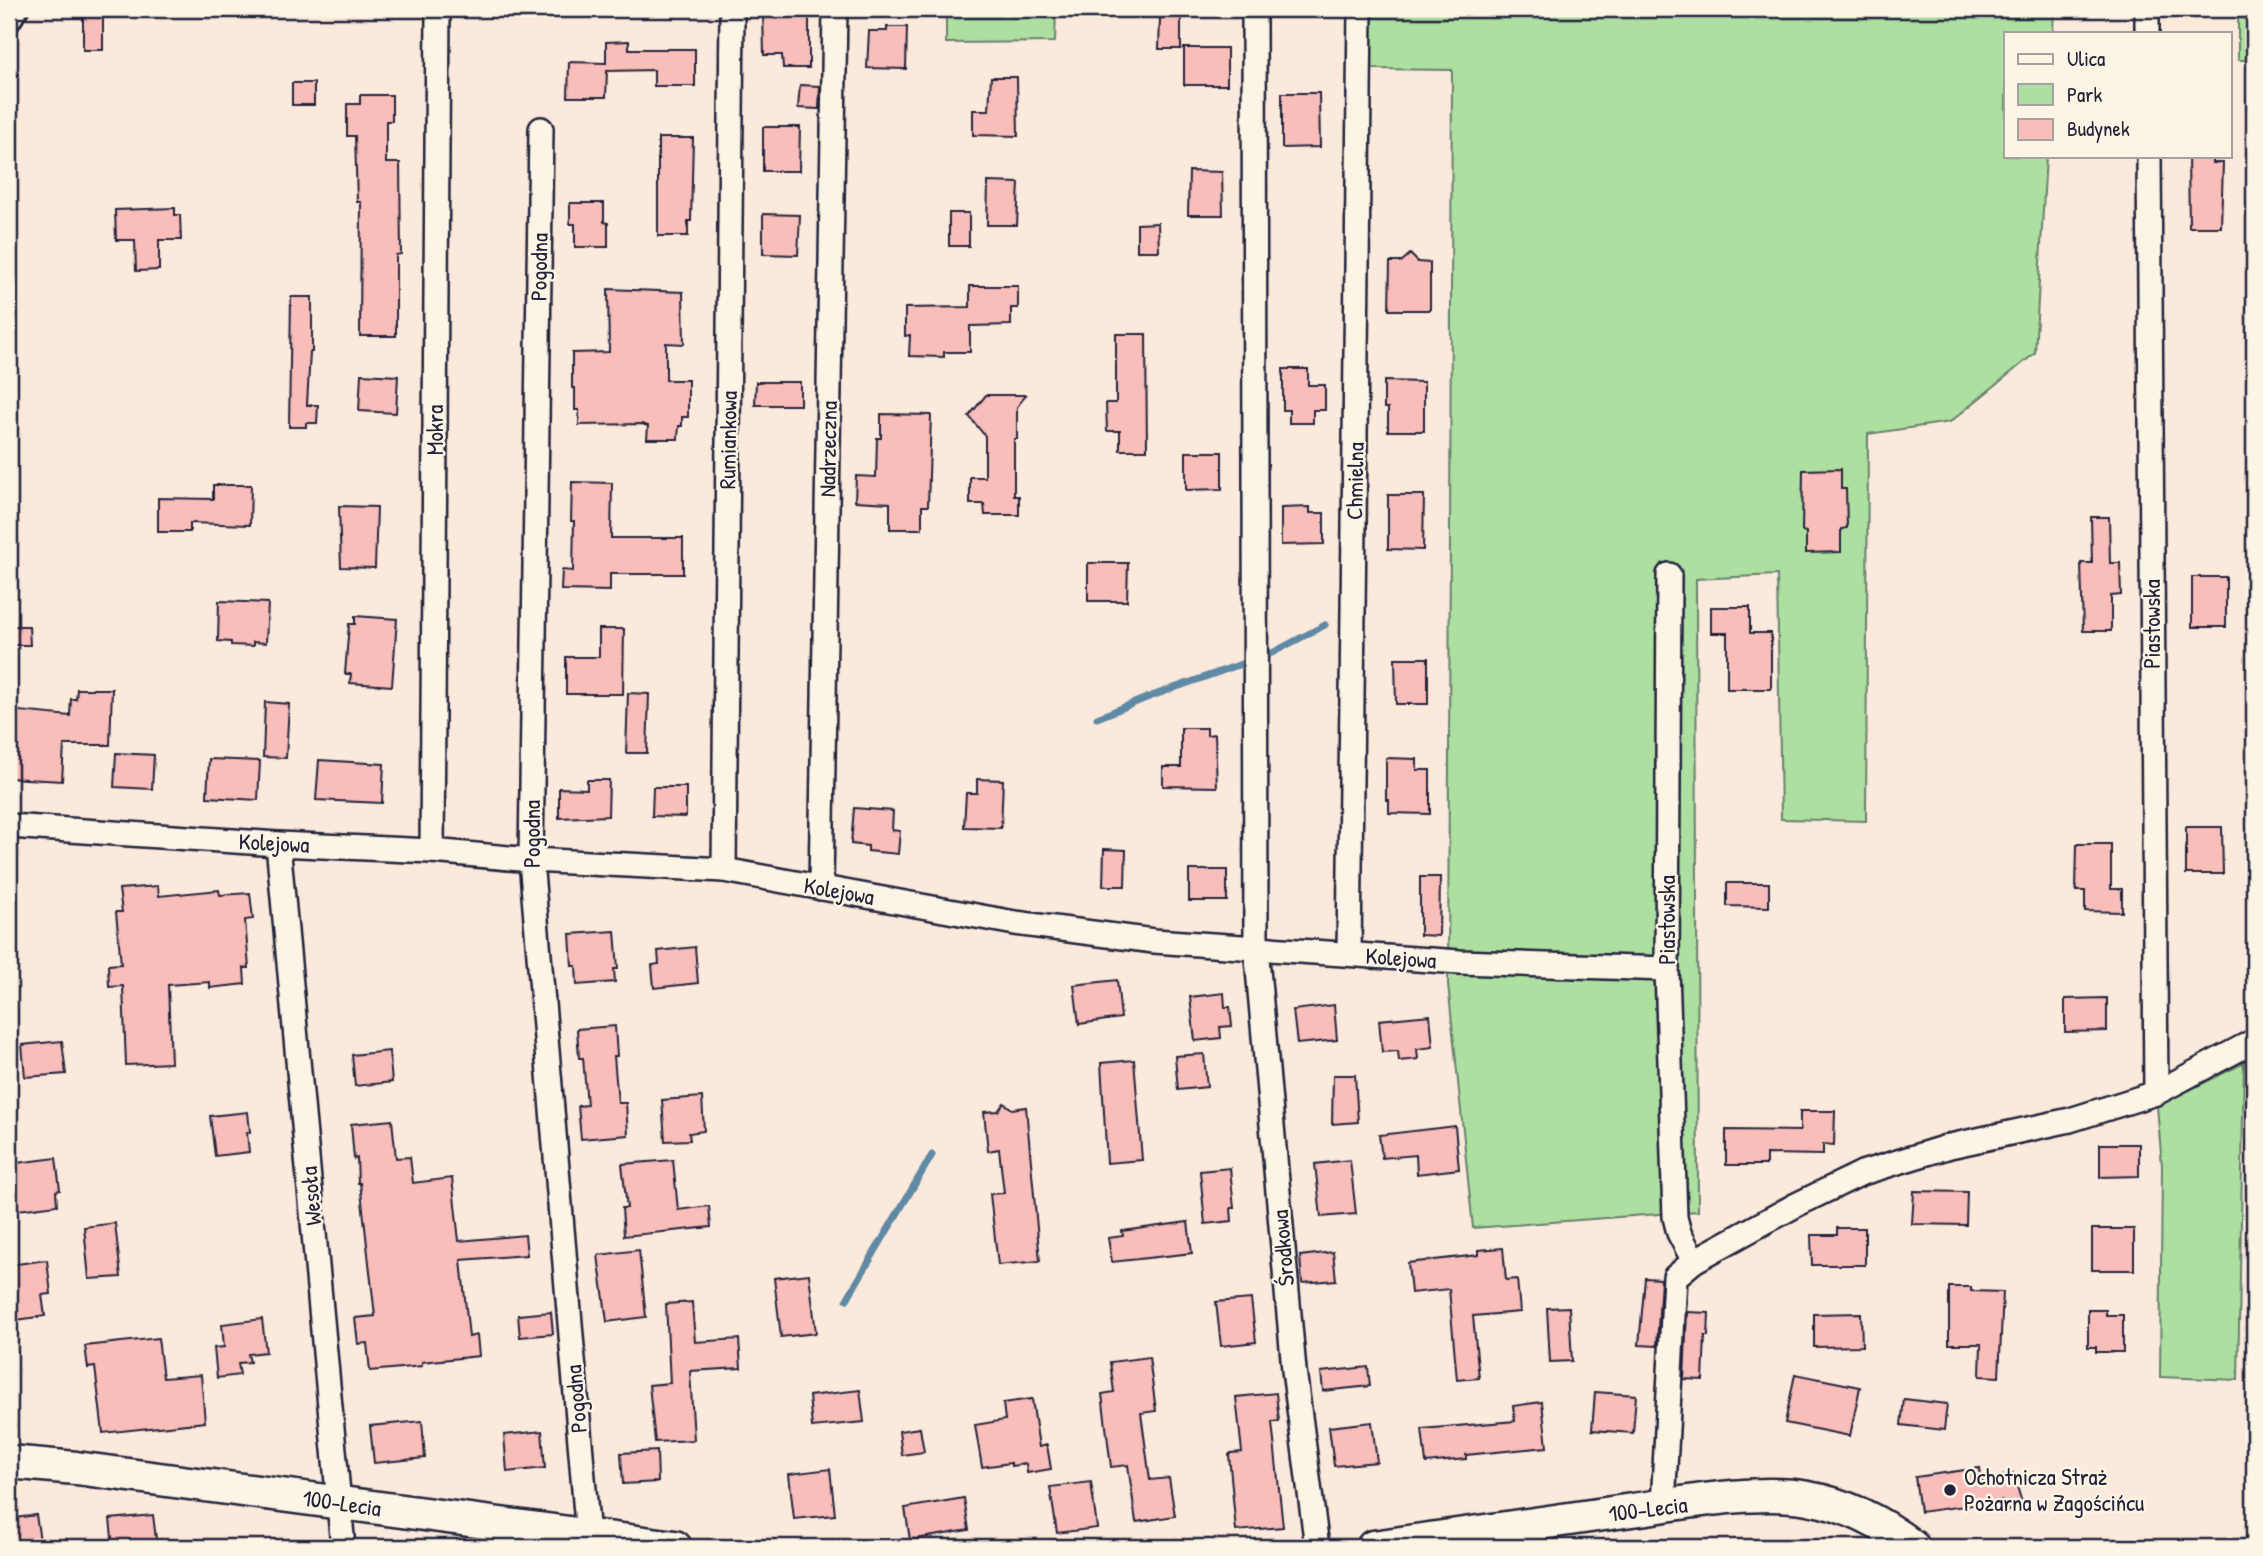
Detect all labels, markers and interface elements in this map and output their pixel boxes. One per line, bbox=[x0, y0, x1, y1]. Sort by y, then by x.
legend bbox=[2004, 32, 2232, 158]
text: Ulica bbox=[2067, 44, 2105, 73]
text: Park bbox=[2067, 80, 2102, 109]
text: Budynek bbox=[2067, 114, 2130, 143]
street label: Pogodna bbox=[522, 233, 555, 301]
street label: Rumiankowa bbox=[711, 391, 744, 489]
street label: Nadrzeczna bbox=[811, 401, 844, 497]
street label: Mokra bbox=[419, 405, 450, 455]
street label: Chmielna bbox=[1338, 442, 1371, 520]
street label: Piastowska bbox=[2136, 579, 2167, 669]
street label: Pogodna bbox=[516, 800, 547, 868]
street label: Kolejowa bbox=[238, 825, 310, 860]
street label: Kolejowa bbox=[801, 869, 877, 912]
street label: Piastowska bbox=[1651, 875, 1682, 965]
street label: Kolejowa bbox=[1365, 940, 1437, 975]
street label: Wesoła bbox=[292, 1165, 329, 1227]
street label: Środkowa bbox=[1264, 1209, 1301, 1287]
street label: Pogodna bbox=[557, 1364, 594, 1434]
place label: Ochotnicza Straż Pożarna w Zagościńcu bbox=[1964, 1461, 2144, 1518]
street label: 100-Lecia bbox=[301, 1482, 383, 1523]
marker: Ochotnicza Straż Pożarna w Zagościńcu bbox=[1942, 1482, 1958, 1498]
street label: 100-Lecia bbox=[1607, 1488, 1689, 1529]

